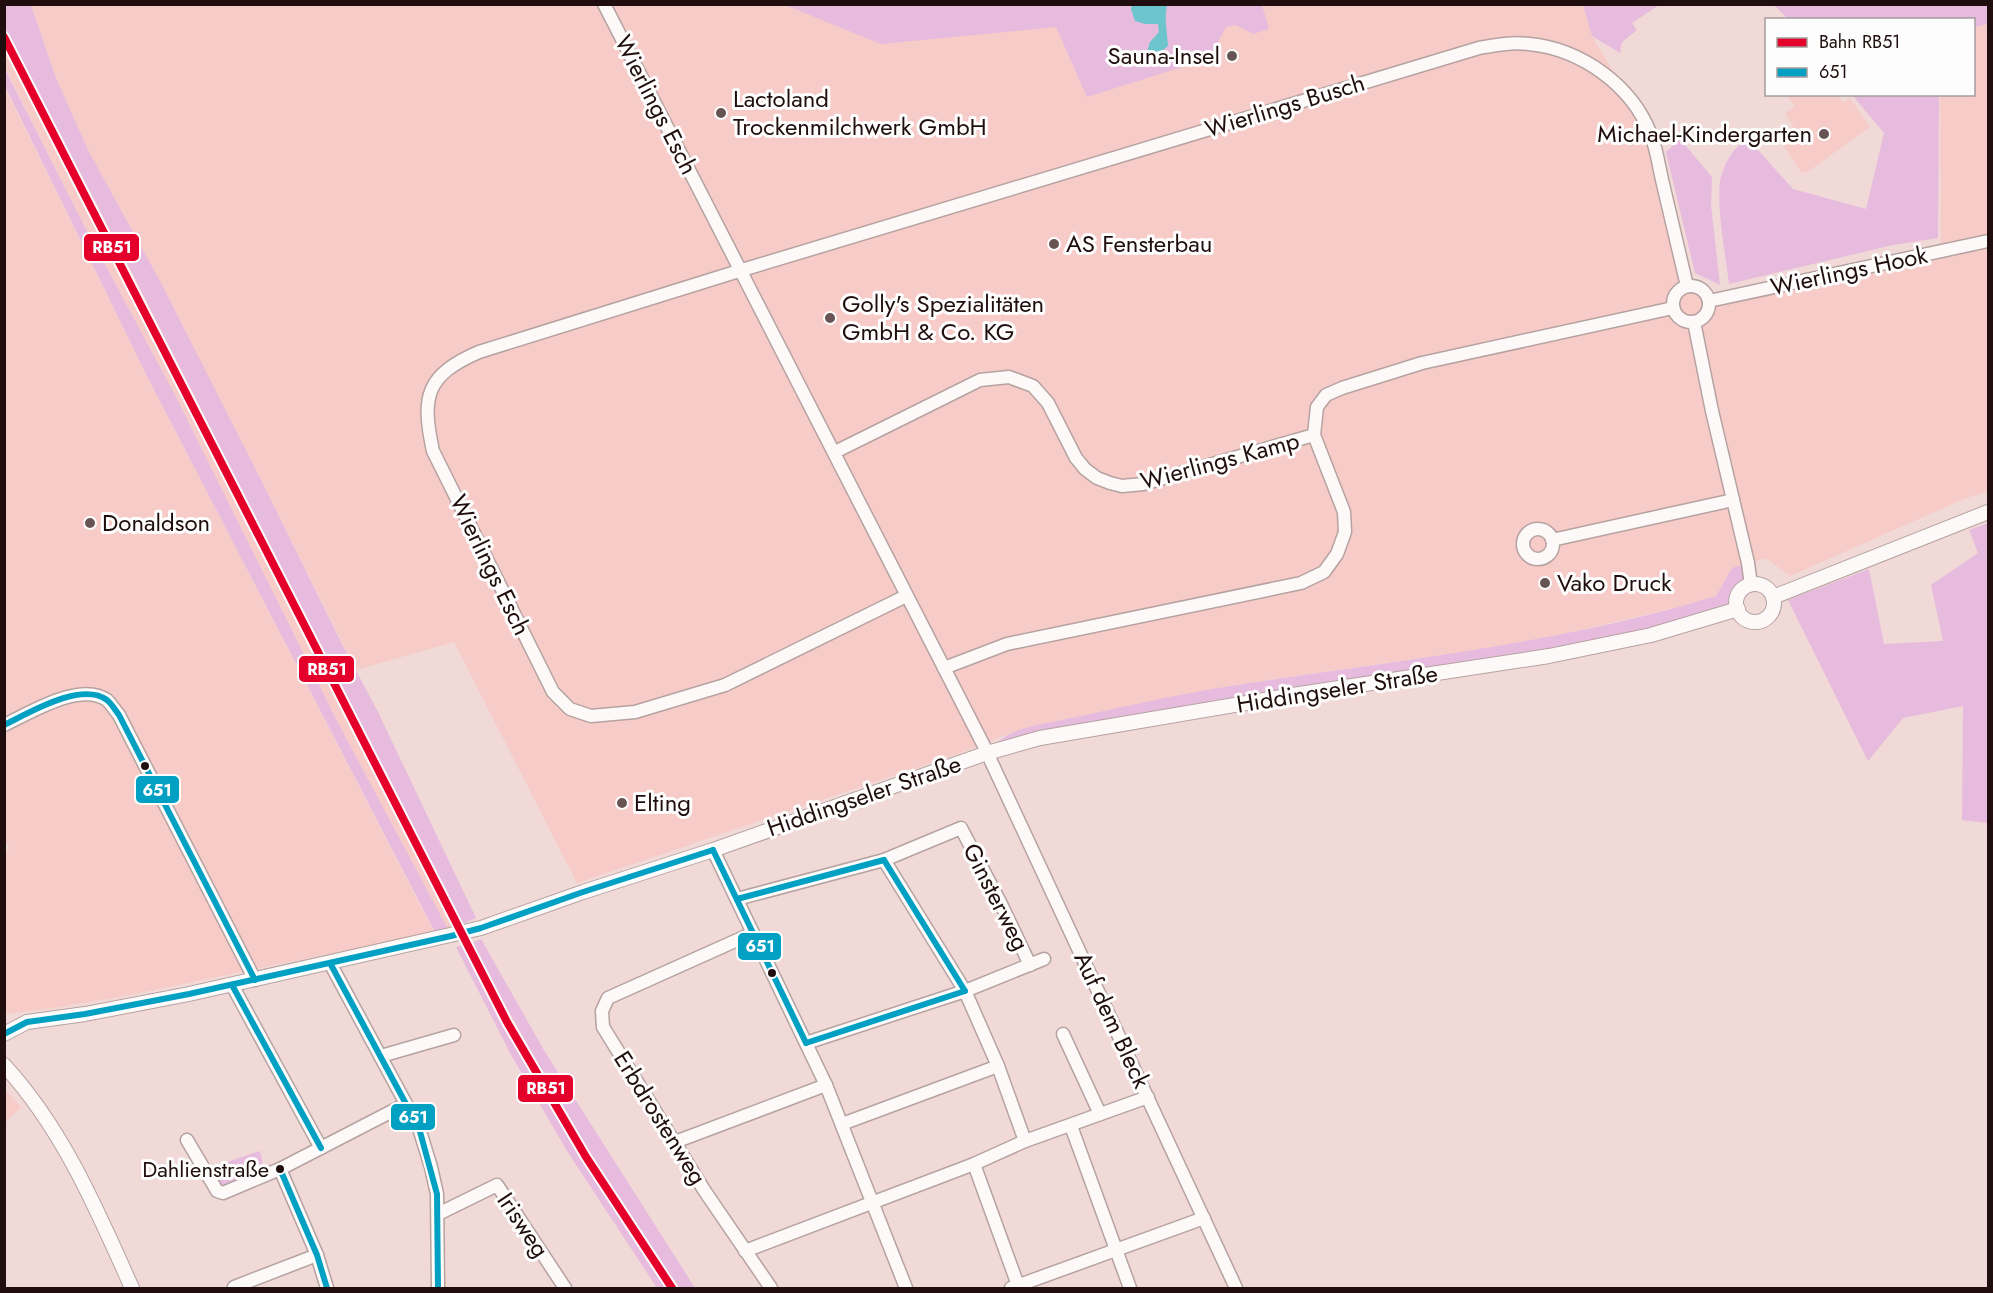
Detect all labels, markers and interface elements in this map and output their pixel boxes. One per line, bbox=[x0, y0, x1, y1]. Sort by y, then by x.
legend bbox=[1765, 18, 1975, 96]
street label: Wierlings Esch bbox=[606, 29, 707, 181]
text: Bahn RB51 bbox=[1819, 29, 1900, 55]
place label: Sauna-Insel bbox=[1107, 38, 1220, 73]
marker: Sauna-Insel bbox=[1225, 49, 1239, 63]
text: 651 bbox=[1819, 59, 1848, 85]
street label: Wierlings Busch bbox=[1201, 65, 1369, 146]
place label: Lactoland Trockenmilchwerk GmbH bbox=[733, 81, 987, 144]
marker: Lactoland Trockenmilchwerk GmbH bbox=[714, 106, 728, 120]
place label: Michael-Kindergarten bbox=[1597, 116, 1812, 151]
marker: Michael-Kindergarten bbox=[1817, 127, 1831, 141]
place label: AS Fensterbau bbox=[1066, 226, 1212, 261]
line badge: RB51 bbox=[83, 233, 140, 262]
text: RB51 bbox=[92, 236, 132, 259]
marker: AS Fensterbau bbox=[1047, 237, 1061, 251]
street label: Wierlings Hook bbox=[1767, 237, 1931, 304]
place label: Golly's Spezialitäten GmbH & Co. KG bbox=[842, 286, 1044, 349]
marker: Golly's Spezialitäten GmbH & Co. KG bbox=[823, 311, 837, 325]
street label: Wierlings Kamp bbox=[1137, 423, 1303, 499]
street label: Wierlings Esch bbox=[441, 489, 540, 641]
place label: Donaldson bbox=[102, 505, 210, 540]
marker: Donaldson bbox=[83, 516, 97, 530]
place label: Vako Druck bbox=[1557, 565, 1672, 600]
marker: Vako Druck bbox=[1538, 576, 1552, 590]
line badge: RB51 bbox=[298, 655, 355, 683]
street label: Hiddingseler Straße bbox=[1234, 655, 1440, 722]
text: RB51 bbox=[307, 658, 347, 681]
street label: Hiddingseler Straße bbox=[762, 746, 966, 845]
unlabelled marker bbox=[139, 760, 151, 772]
line badge: 651 bbox=[135, 775, 180, 804]
text: 651 bbox=[142, 779, 172, 802]
place label: Elting bbox=[634, 785, 691, 820]
marker: Elting bbox=[615, 796, 629, 810]
street label: Ginsterweg bbox=[954, 837, 1038, 956]
line badge: 651 bbox=[737, 932, 782, 961]
text: 651 bbox=[745, 935, 775, 958]
street label: Auf dem Bleck bbox=[1065, 946, 1160, 1094]
unlabelled marker bbox=[766, 967, 778, 979]
street label: Erbdrostenweg bbox=[605, 1044, 716, 1191]
line badge: RB51 bbox=[517, 1074, 574, 1103]
text: RB51 bbox=[526, 1077, 566, 1100]
line badge: 651 bbox=[390, 1103, 436, 1131]
text: 651 bbox=[398, 1106, 428, 1129]
place label: Dahlienstraße bbox=[142, 1153, 269, 1185]
marker: Dahlienstraße bbox=[274, 1163, 286, 1175]
street label: Irisweg bbox=[489, 1185, 558, 1264]

